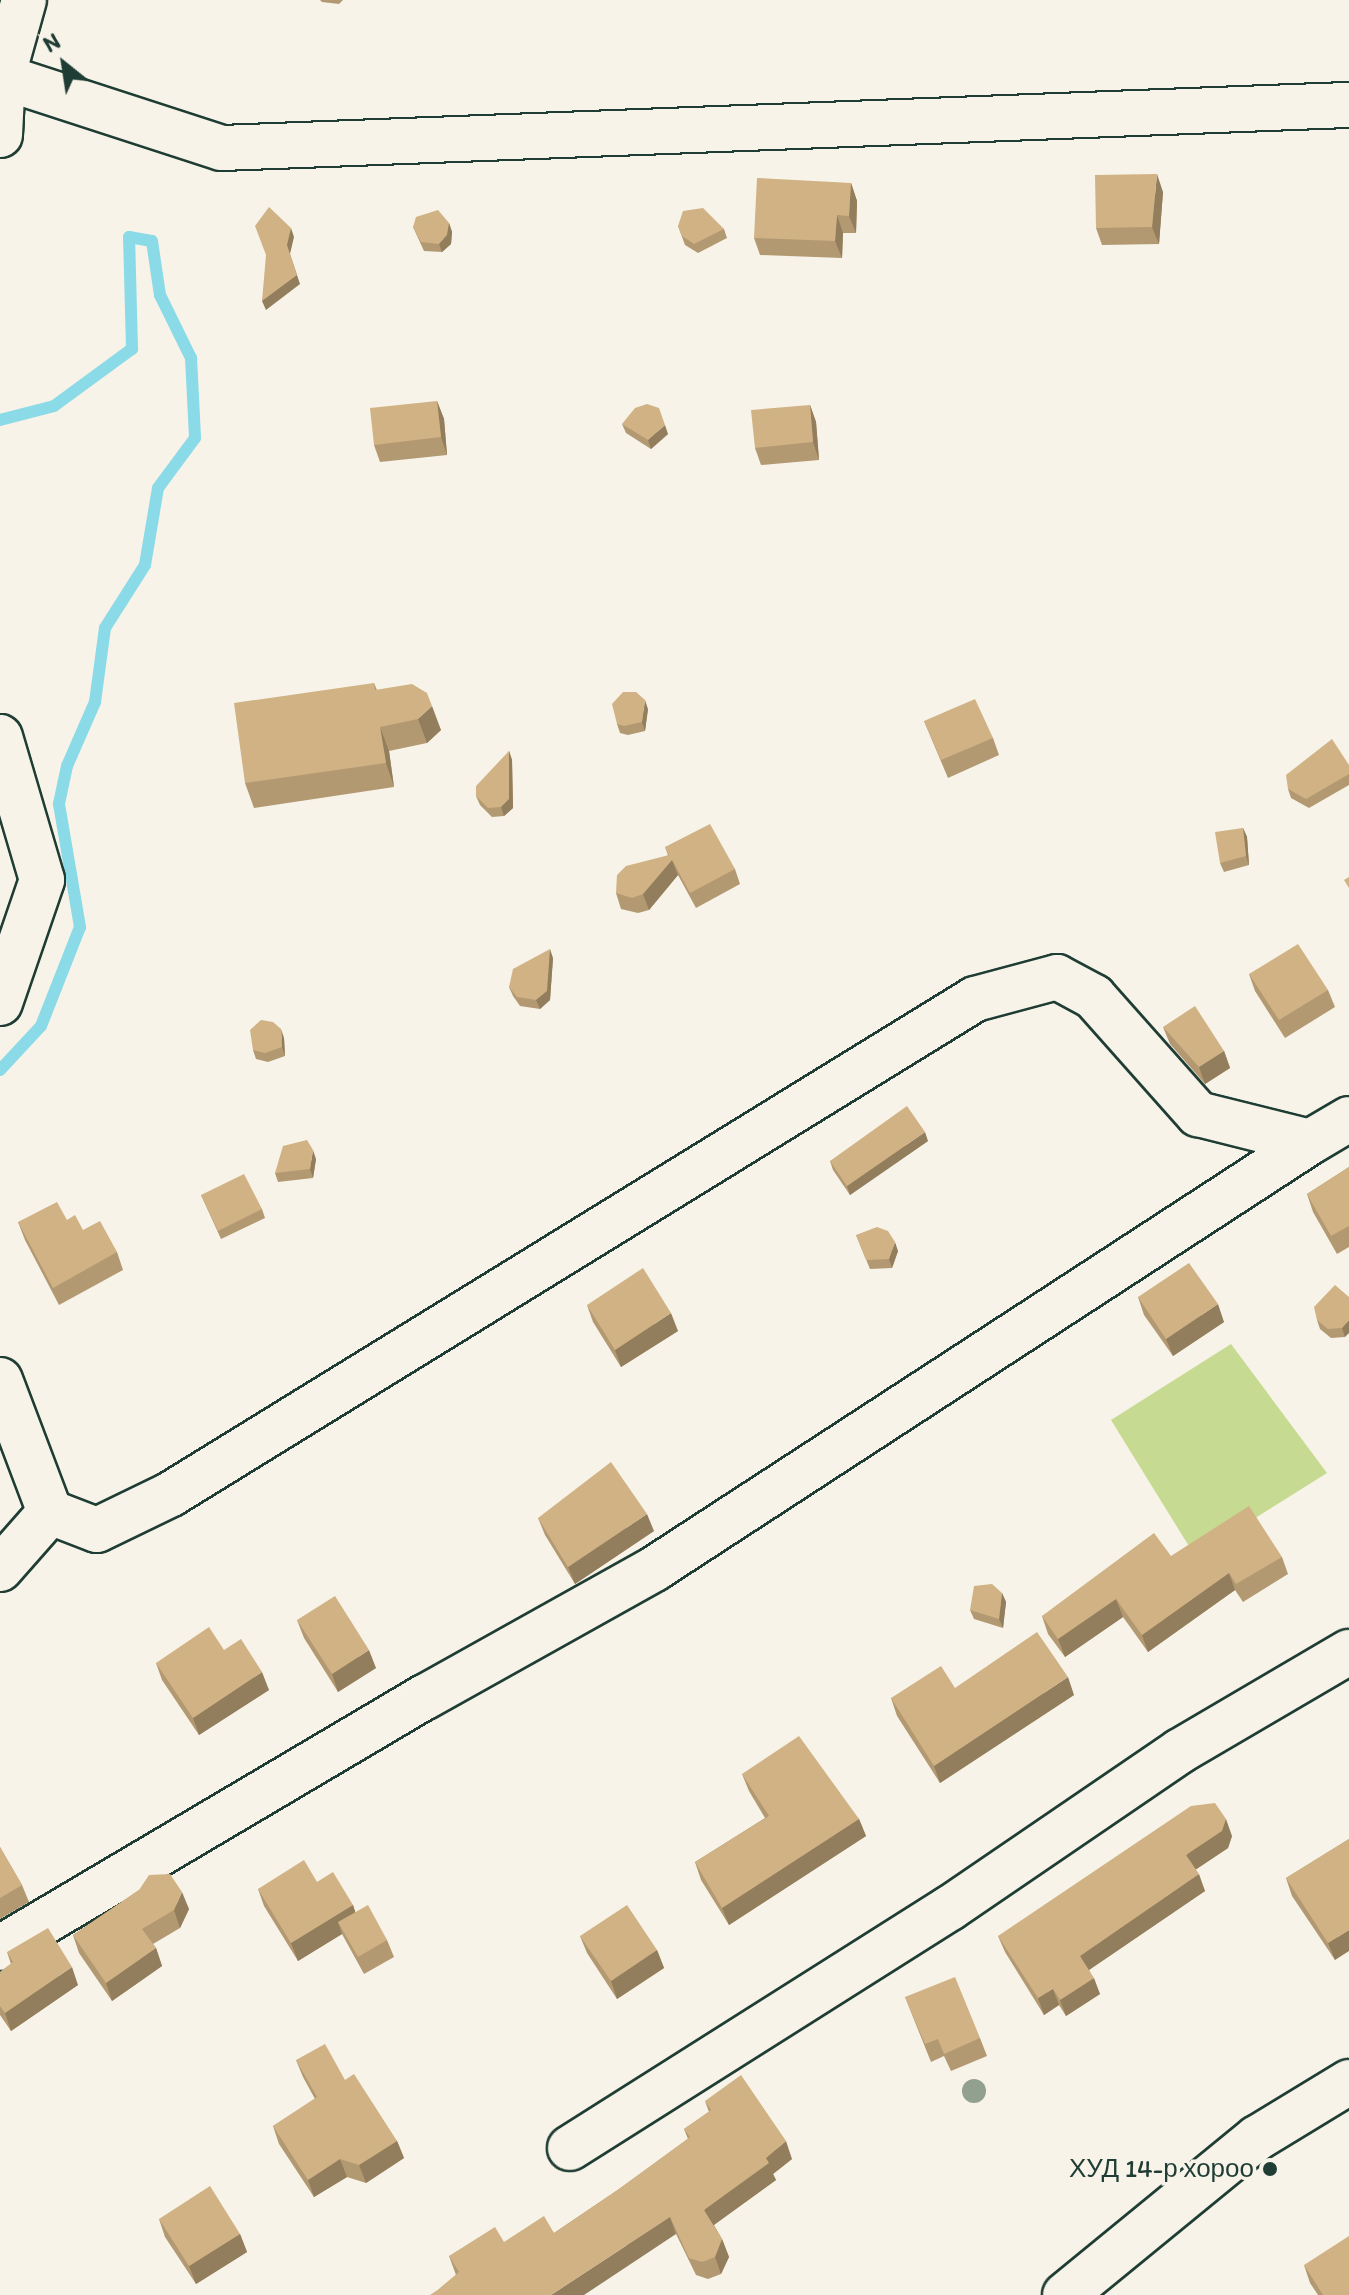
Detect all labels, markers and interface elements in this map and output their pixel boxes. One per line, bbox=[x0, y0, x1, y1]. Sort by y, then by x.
north arrow bbox=[24, 24, 104, 104]
text: N bbox=[39, 27, 65, 58]
place label: ХУД 14-р хороо bbox=[1069, 2153, 1254, 2185]
marker: ХУД 14-р хороо bbox=[1261, 2160, 1279, 2178]

